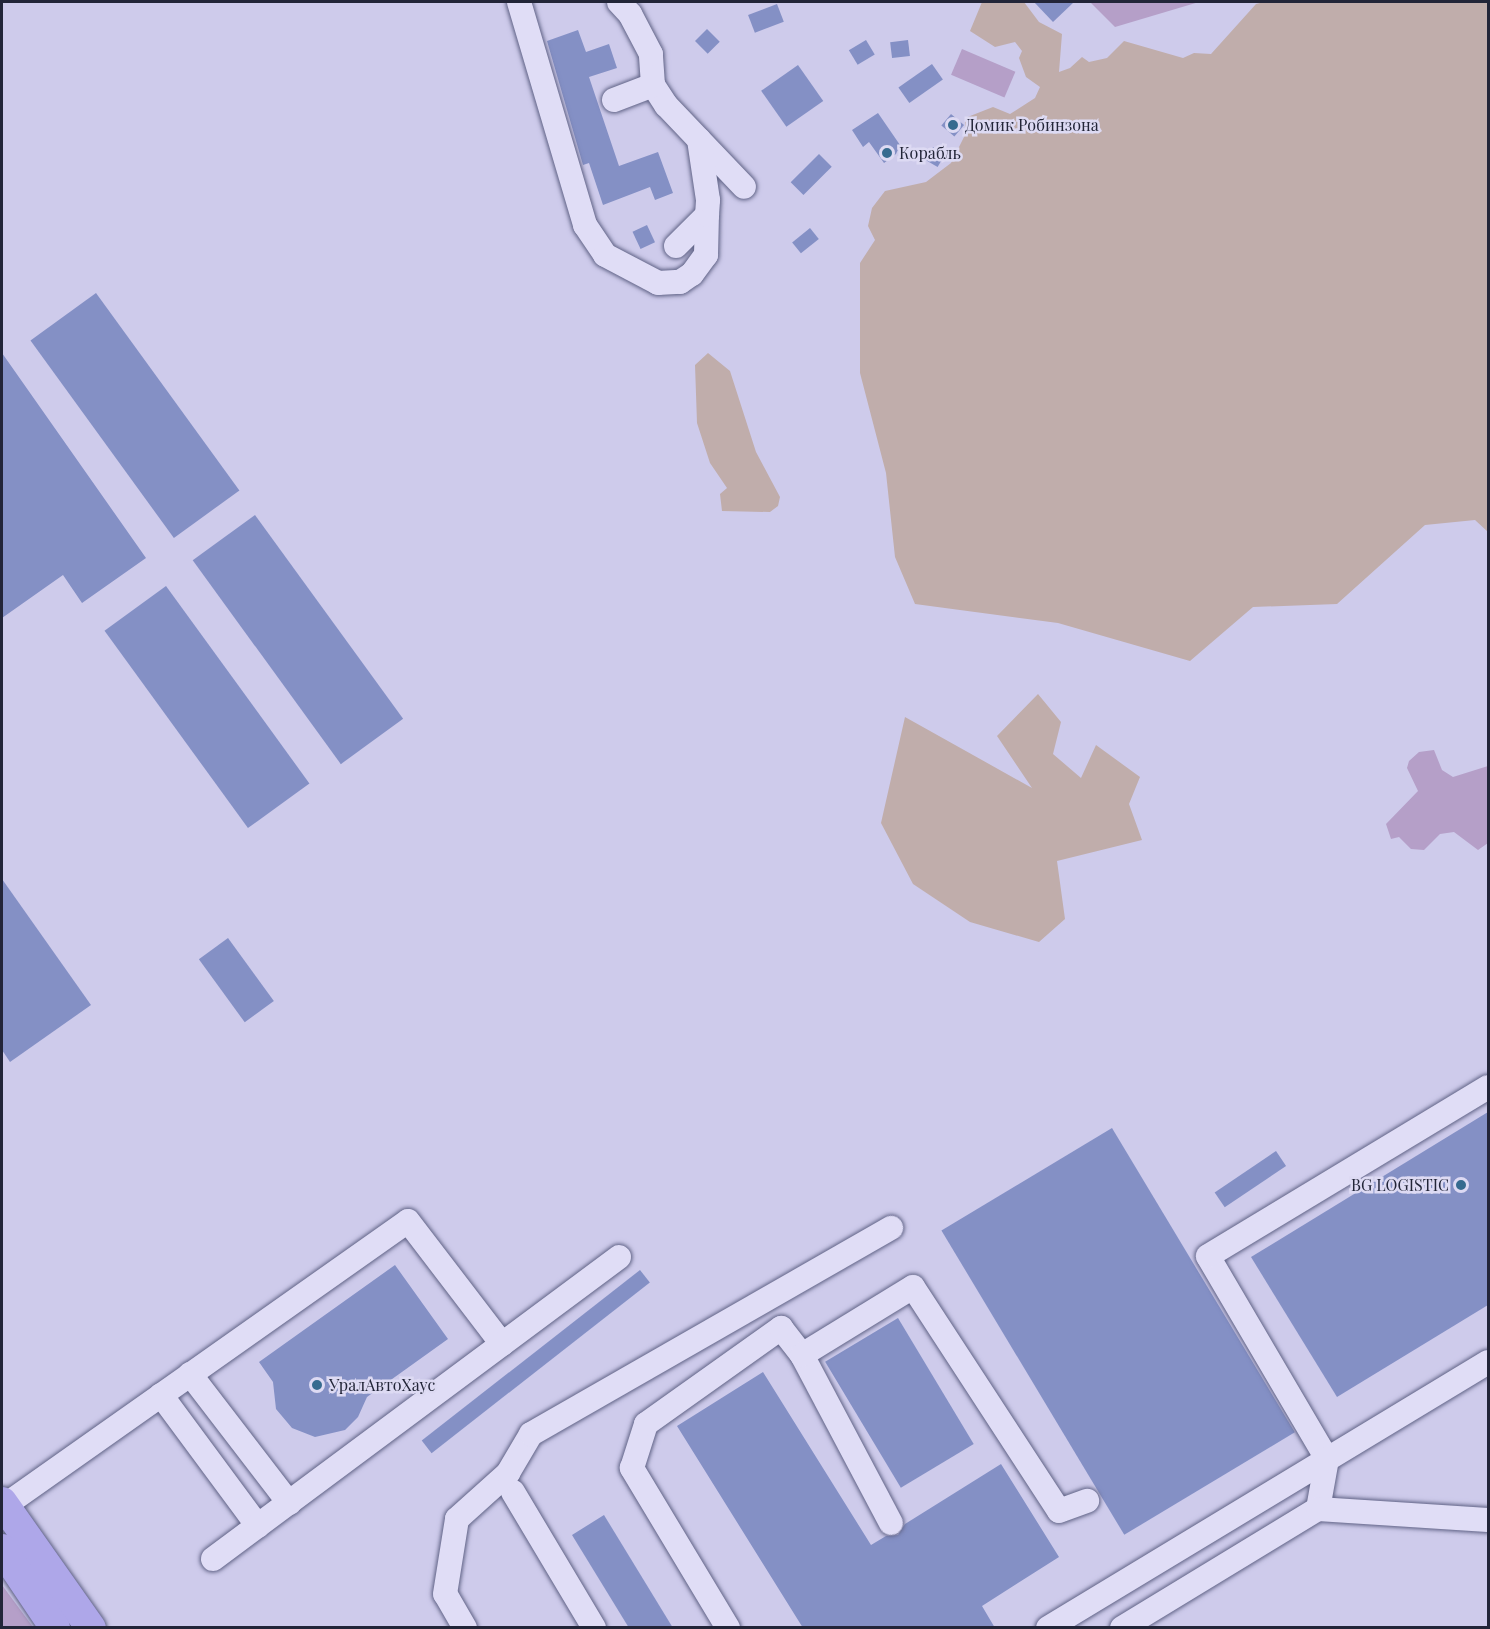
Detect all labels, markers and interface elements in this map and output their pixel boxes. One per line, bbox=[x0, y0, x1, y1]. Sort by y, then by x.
place label: Домик Робинзона bbox=[965, 115, 1099, 135]
marker: Домик Робинзона bbox=[946, 118, 960, 132]
place label: Корабль bbox=[899, 143, 961, 163]
marker: Корабль bbox=[880, 146, 894, 160]
place label: BG LOGISTIC bbox=[1351, 1175, 1449, 1195]
marker: BG LOGISTIC bbox=[1454, 1178, 1468, 1192]
place label: УралАвтоХаус bbox=[329, 1375, 435, 1395]
marker: УралАвтоХаус bbox=[310, 1378, 324, 1392]

